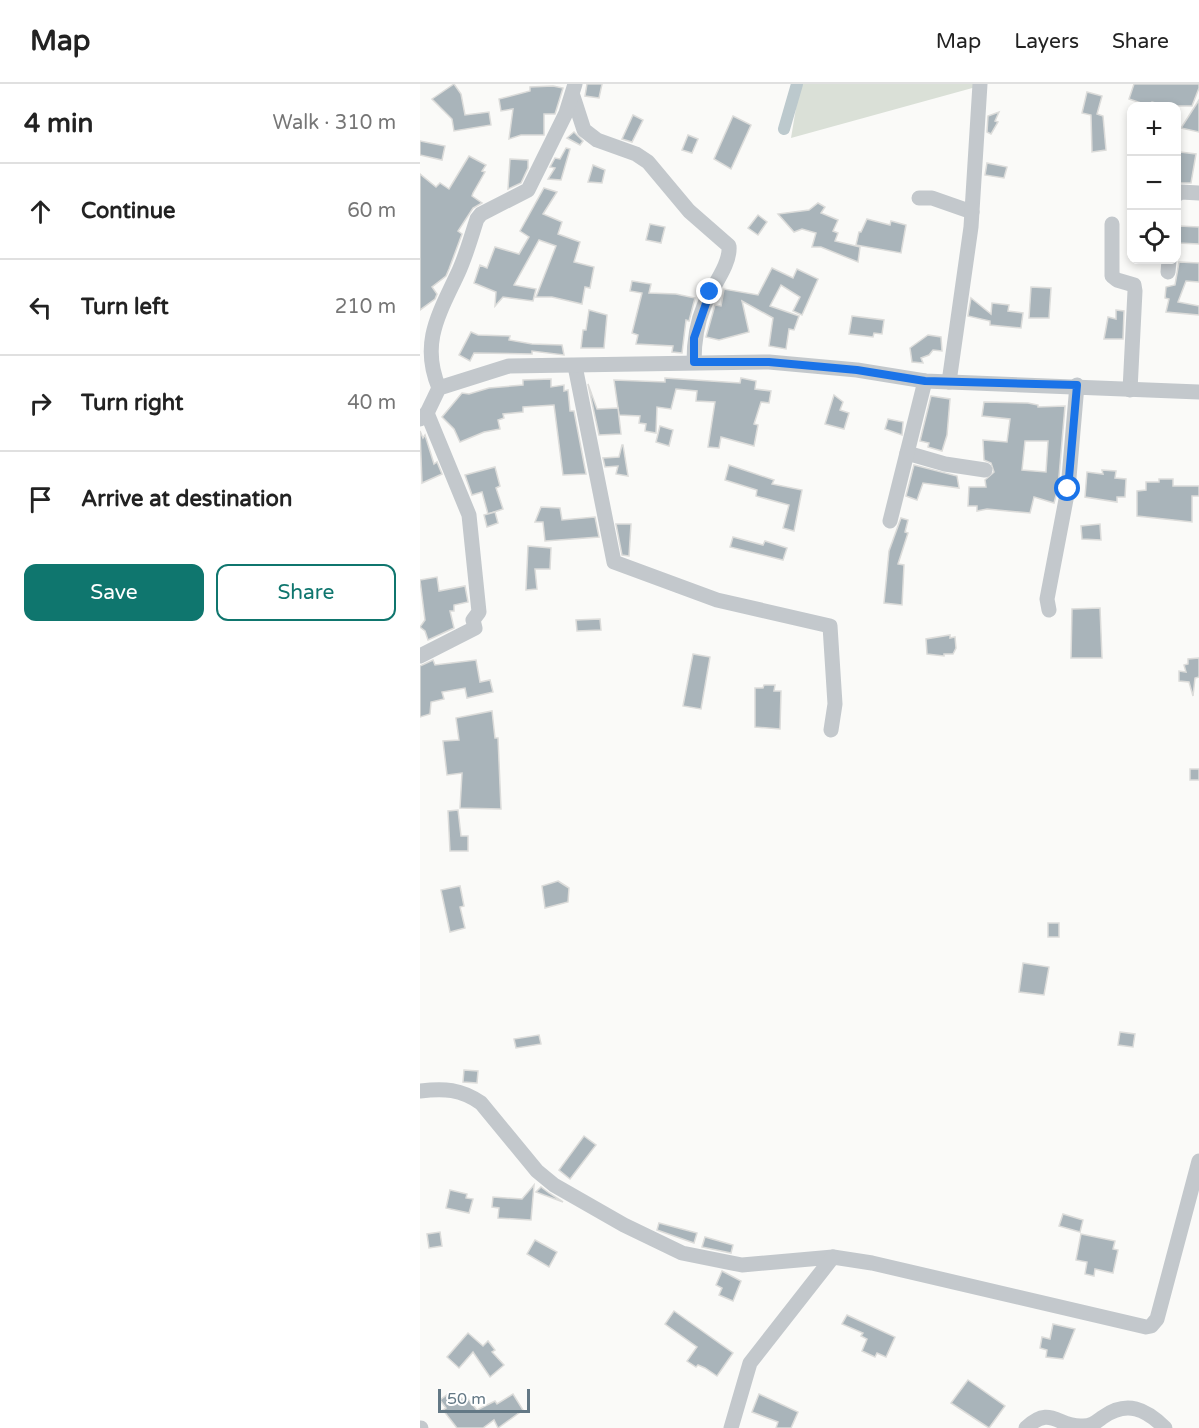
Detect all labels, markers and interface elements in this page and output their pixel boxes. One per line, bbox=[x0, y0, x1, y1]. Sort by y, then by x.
text: Map bbox=[30, 24, 90, 58]
text: Map bbox=[936, 29, 981, 54]
text: Layers bbox=[1014, 29, 1079, 54]
text: Share bbox=[1112, 29, 1169, 54]
map controls bbox=[1127, 102, 1181, 264]
button: + bbox=[1127, 102, 1181, 156]
text: 4 min bbox=[24, 108, 93, 139]
text: Walk · 310 m bbox=[273, 111, 396, 135]
button: − bbox=[1127, 156, 1181, 210]
icon: ahead bbox=[24, 195, 57, 228]
text: Continue bbox=[81, 198, 176, 224]
text: 60 m bbox=[347, 199, 396, 223]
button: locate bbox=[1127, 210, 1181, 264]
route end bbox=[696, 278, 722, 304]
icon: left bbox=[24, 291, 57, 324]
text: Turn left bbox=[81, 294, 169, 320]
text: 210 m bbox=[335, 295, 396, 319]
icon: right bbox=[24, 387, 57, 420]
text: Turn right bbox=[81, 390, 183, 416]
text: 40 m bbox=[347, 391, 396, 415]
route start bbox=[1054, 475, 1080, 501]
icon: arrive bbox=[24, 483, 57, 516]
text: Arrive at destination bbox=[81, 486, 292, 512]
button: Save bbox=[24, 564, 204, 621]
button: Share bbox=[216, 564, 396, 621]
scale bar bbox=[438, 1386, 530, 1414]
text: 50 m bbox=[447, 1389, 486, 1409]

